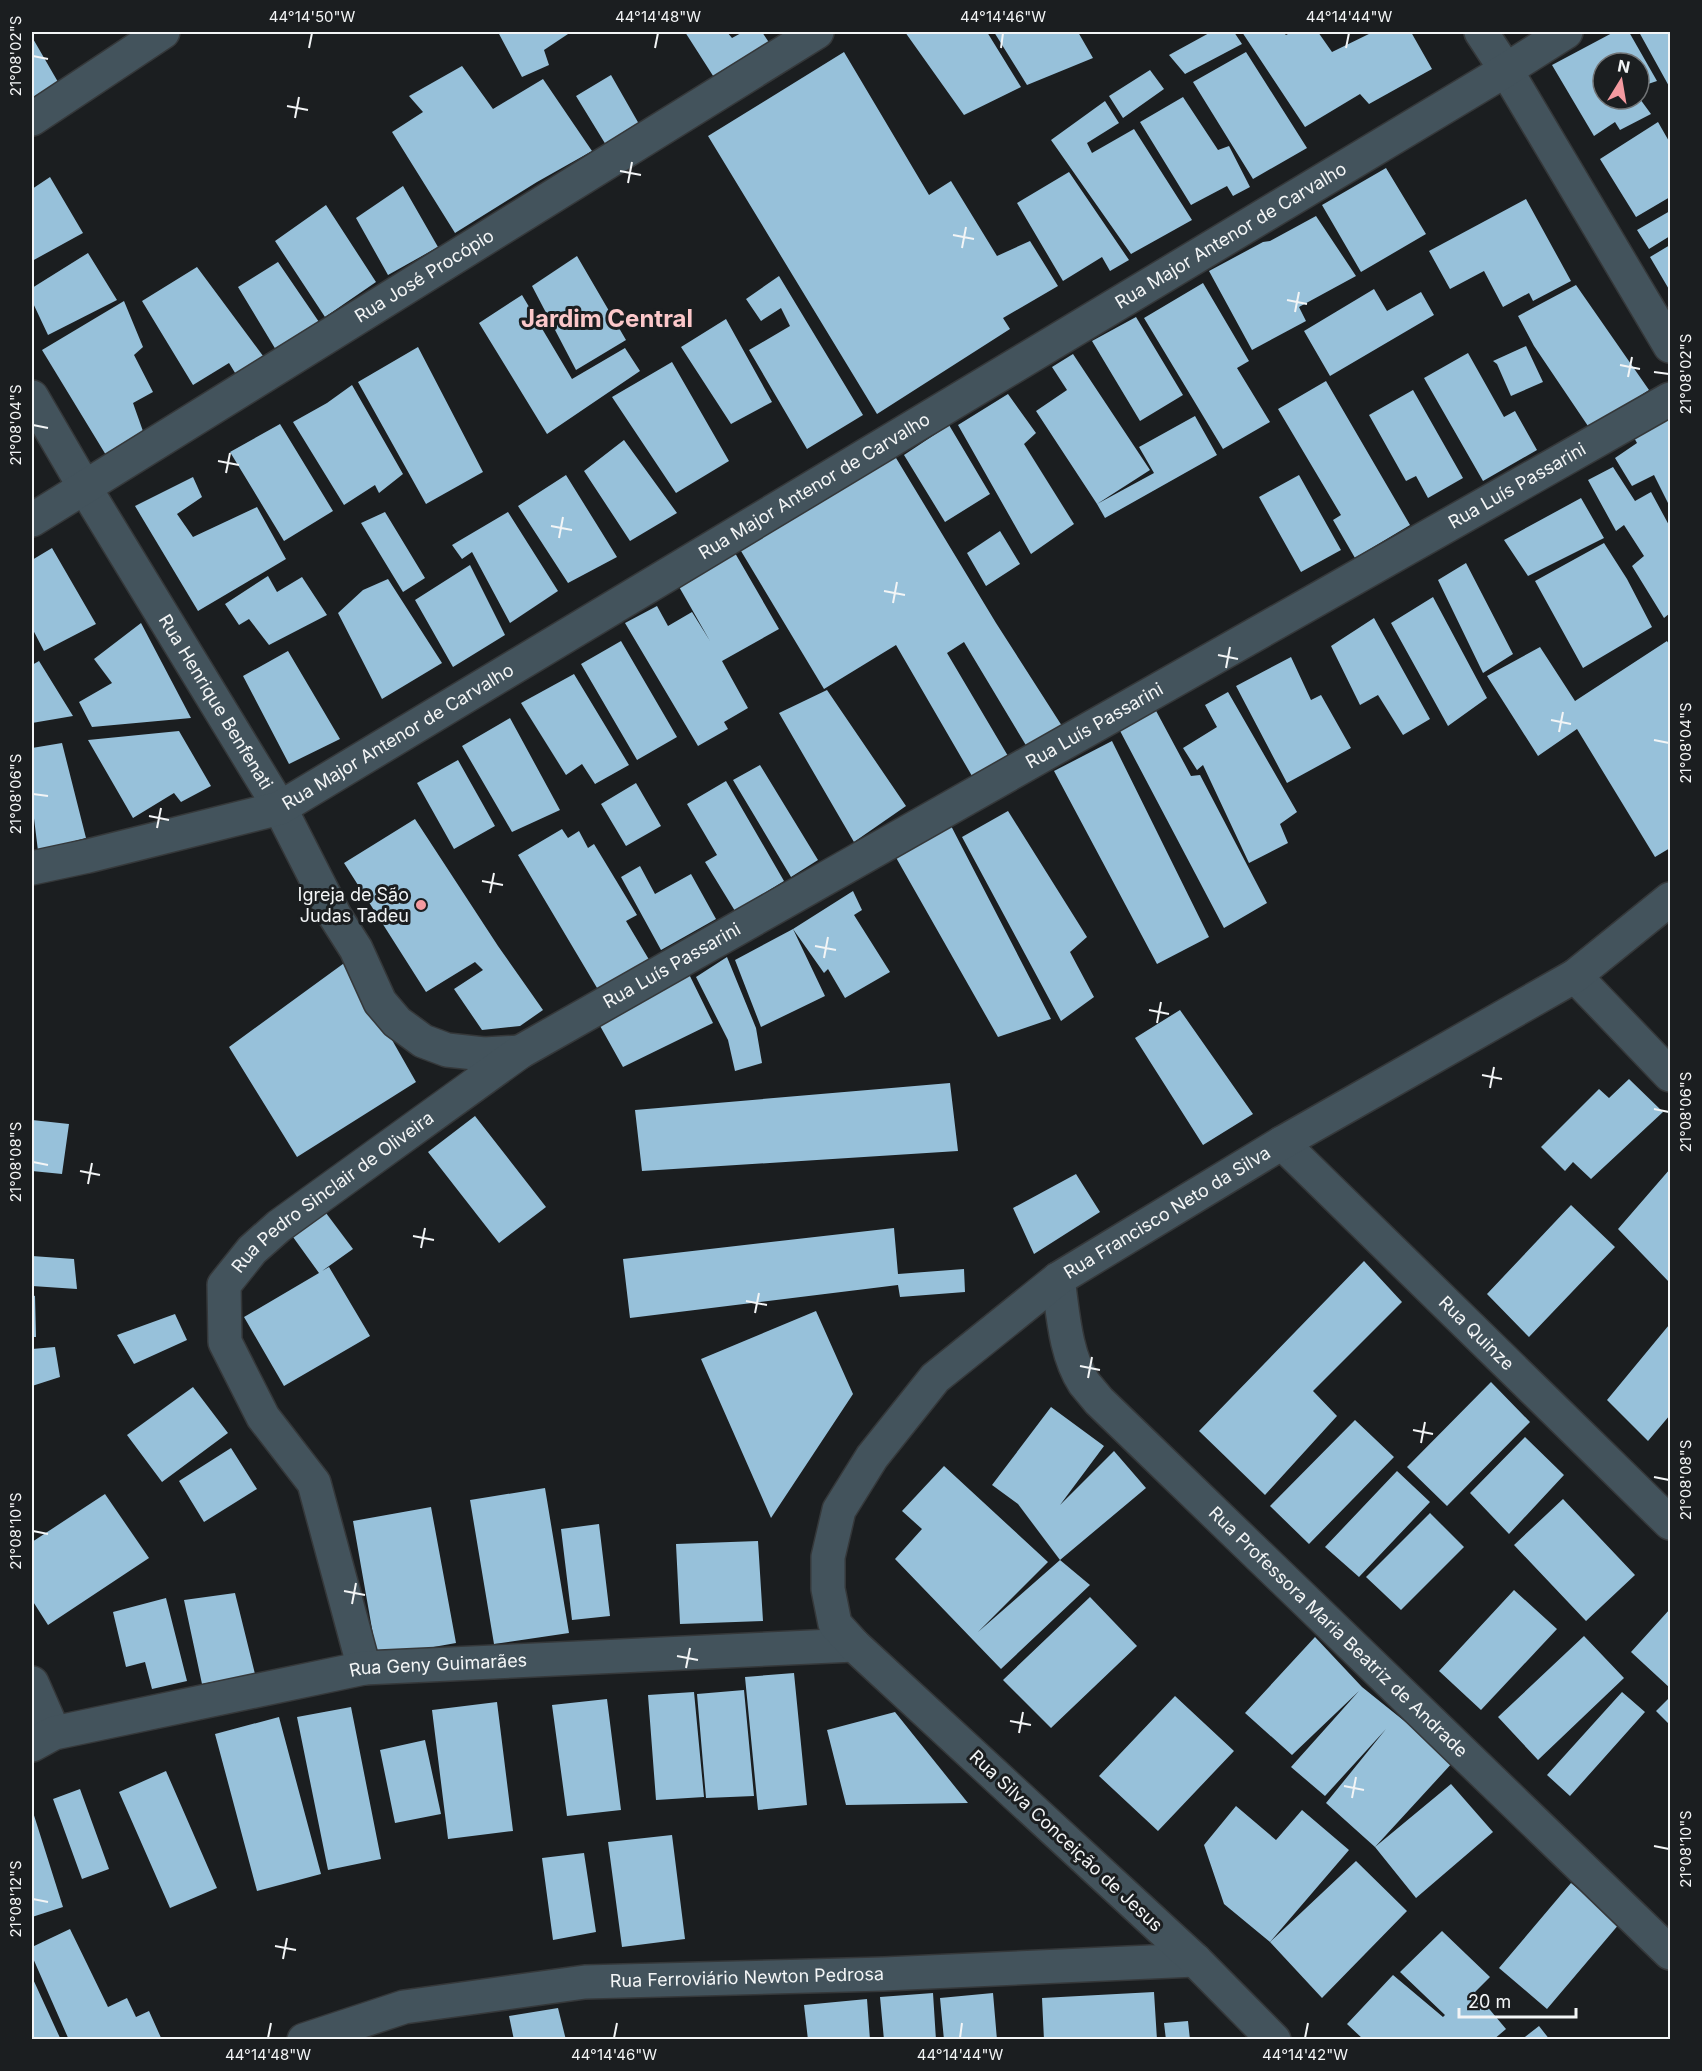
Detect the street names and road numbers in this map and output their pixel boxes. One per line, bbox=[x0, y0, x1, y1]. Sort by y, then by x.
street label: Rua Major Antenor de Carvalho bbox=[1111, 158, 1350, 313]
street label: Rua José Procópio bbox=[351, 225, 497, 327]
street label: Rua Major Antenor de Carvalho bbox=[695, 408, 934, 563]
street label: Rua Luís Passarini bbox=[1445, 438, 1589, 533]
street label: Rua Henrique Benfenati bbox=[155, 610, 277, 793]
street label: Rua Major Antenor de Carvalho bbox=[278, 659, 517, 814]
street label: Rua Luís Passarini bbox=[1022, 678, 1167, 773]
street label: Rua Luís Passarini bbox=[599, 918, 744, 1013]
street label: Rua Pedro Sinclair de Oliveira bbox=[227, 1107, 438, 1277]
street label: Rua Francisco Neto da Silva bbox=[1060, 1142, 1274, 1283]
street label: Rua Quinze bbox=[1435, 1292, 1519, 1374]
street label: Rua Professora Maria Beatriz de Andrade bbox=[1205, 1502, 1472, 1761]
street label: Rua Geny Guimarães bbox=[347, 1649, 528, 1681]
street label: Rua Silva Conceição de Jesus bbox=[966, 1746, 1167, 1936]
street label: Rua Ferroviário Newton Pedrosa bbox=[610, 1963, 884, 1991]

